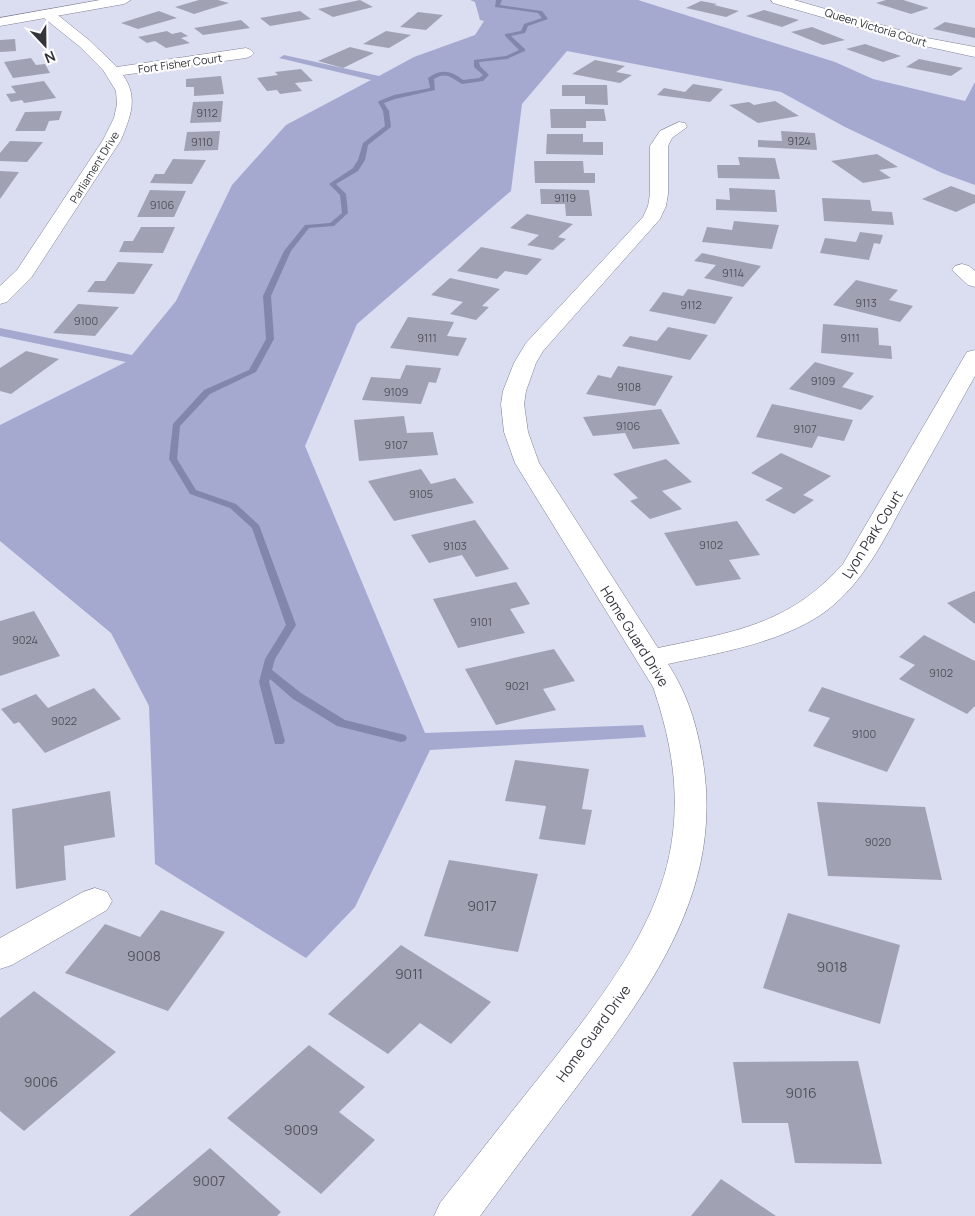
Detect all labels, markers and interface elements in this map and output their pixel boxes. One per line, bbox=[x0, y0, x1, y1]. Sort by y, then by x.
street label: Queen Victoria Court bbox=[823, 4, 929, 50]
north arrow bbox=[20, 20, 70, 70]
text: N bbox=[42, 47, 58, 68]
street label: Fort Fisher Court bbox=[137, 50, 223, 76]
house number: 9112 bbox=[196, 105, 218, 120]
street label: Parliament Drive bbox=[66, 128, 122, 206]
house number: 9124 bbox=[787, 133, 811, 148]
house number: 9110 bbox=[191, 134, 213, 149]
house number: 9119 bbox=[554, 190, 576, 205]
house number: 9106 bbox=[150, 197, 174, 212]
house number: 9114 bbox=[722, 265, 744, 280]
house number: 9113 bbox=[855, 295, 877, 310]
house number: 9112 bbox=[680, 297, 702, 312]
house number: 9100 bbox=[74, 313, 98, 328]
house number: 9111 bbox=[417, 330, 437, 345]
house number: 9111 bbox=[840, 330, 860, 345]
house number: 9109 bbox=[811, 373, 835, 388]
house number: 9108 bbox=[617, 379, 641, 394]
house number: 9109 bbox=[384, 384, 408, 399]
house number: 9106 bbox=[616, 418, 640, 433]
house number: 9107 bbox=[793, 421, 817, 436]
house number: 9107 bbox=[384, 437, 408, 452]
house number: 9105 bbox=[409, 486, 433, 501]
street label: Lyon Park Court bbox=[837, 486, 907, 582]
house number: 9102 bbox=[699, 537, 723, 552]
house number: 9103 bbox=[443, 538, 467, 553]
street label: Home Guard Drive bbox=[596, 582, 674, 690]
house number: 9101 bbox=[470, 614, 492, 629]
house number: 9024 bbox=[12, 632, 38, 647]
house number: 9102 bbox=[929, 665, 953, 680]
house number: 9021 bbox=[505, 678, 529, 693]
house number: 9022 bbox=[51, 713, 77, 728]
house number: 9100 bbox=[852, 726, 876, 741]
house number: 9020 bbox=[865, 834, 891, 849]
house number: 9017 bbox=[467, 896, 497, 915]
house number: 9008 bbox=[127, 946, 161, 965]
house number: 9018 bbox=[817, 957, 847, 976]
house number: 9011 bbox=[395, 964, 423, 983]
street label: Home Guard Drive bbox=[551, 981, 635, 1085]
house number: 9006 bbox=[24, 1072, 58, 1091]
house number: 9016 bbox=[785, 1083, 817, 1102]
house number: 9009 bbox=[284, 1120, 318, 1139]
house number: 9007 bbox=[193, 1171, 225, 1190]

